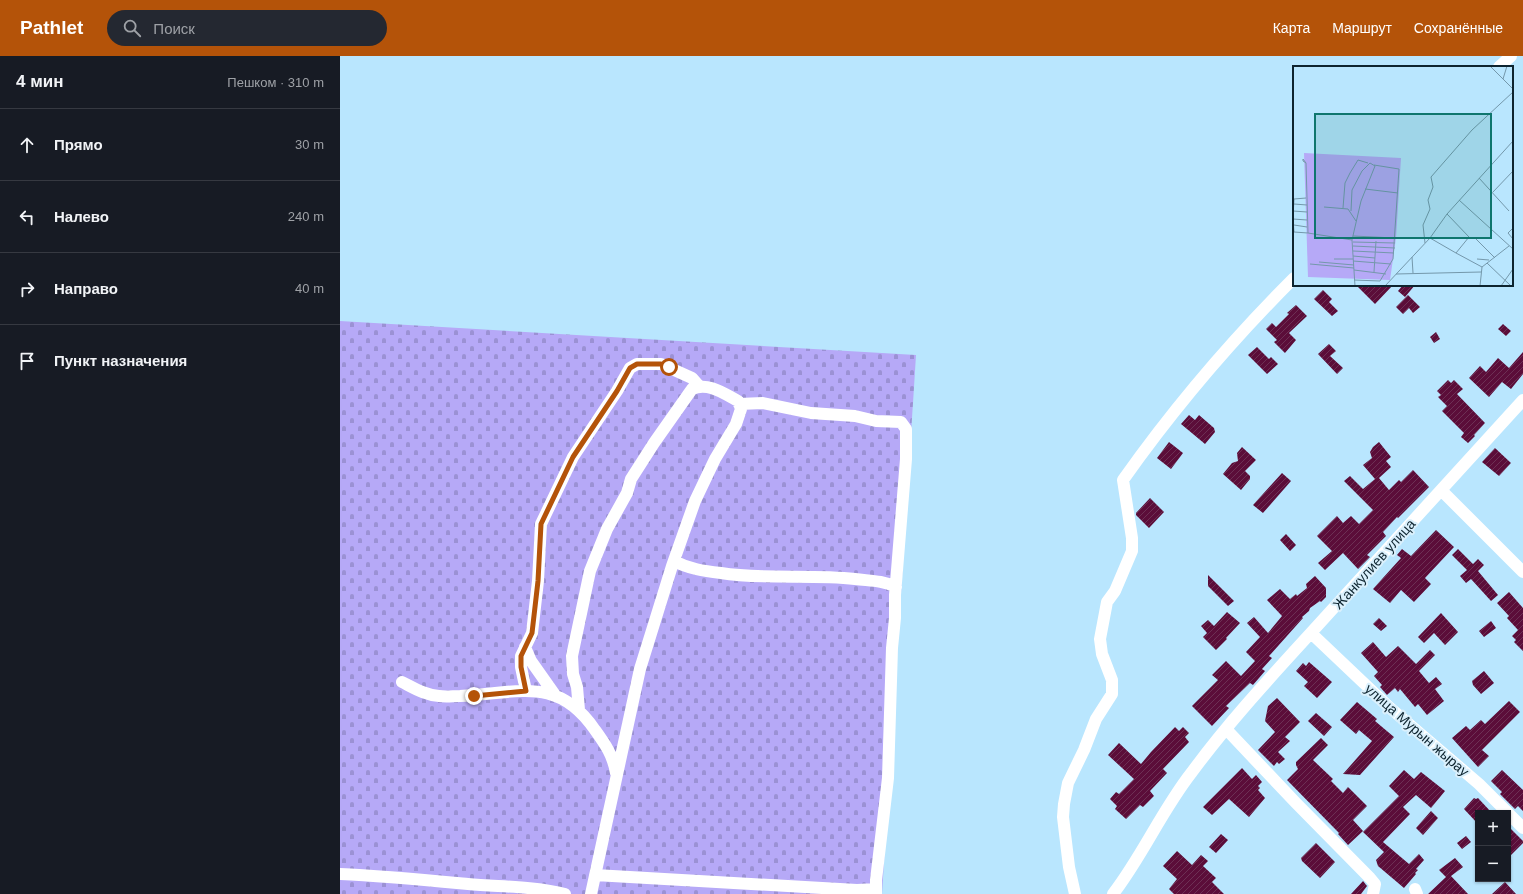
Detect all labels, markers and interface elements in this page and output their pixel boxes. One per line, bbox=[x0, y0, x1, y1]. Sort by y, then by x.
search box bbox=[107, 10, 387, 46]
text: Pathlet bbox=[20, 17, 83, 38]
icon: search bbox=[121, 17, 143, 39]
text: Поиск bbox=[153, 20, 195, 37]
text: Карта bbox=[1273, 20, 1310, 36]
text: Маршрут bbox=[1332, 20, 1392, 36]
text: Сохранённые bbox=[1414, 20, 1503, 36]
inset map bbox=[1293, 66, 1513, 286]
text: 4 мин bbox=[16, 72, 63, 91]
text: Пешком · 310 m bbox=[227, 75, 324, 90]
icon: ahead bbox=[16, 134, 38, 156]
text: Прямо bbox=[54, 136, 103, 153]
text: 30 m bbox=[295, 137, 324, 152]
icon: left bbox=[16, 206, 38, 228]
text: Налево bbox=[54, 208, 109, 225]
text: 240 m bbox=[288, 209, 324, 224]
icon: right bbox=[16, 278, 38, 300]
text: Направо bbox=[54, 280, 118, 297]
text: 40 m bbox=[295, 281, 324, 296]
icon: arrive bbox=[16, 350, 38, 372]
text: Пункт назначения bbox=[54, 352, 187, 369]
route start bbox=[660, 358, 678, 376]
street label: Жанкулиев улица bbox=[1330, 516, 1419, 612]
street label: улица Мурын жырау bbox=[1362, 681, 1472, 779]
route end bbox=[465, 687, 483, 705]
map controls bbox=[1475, 810, 1511, 882]
button: + bbox=[1475, 810, 1511, 846]
button: − bbox=[1475, 846, 1511, 882]

